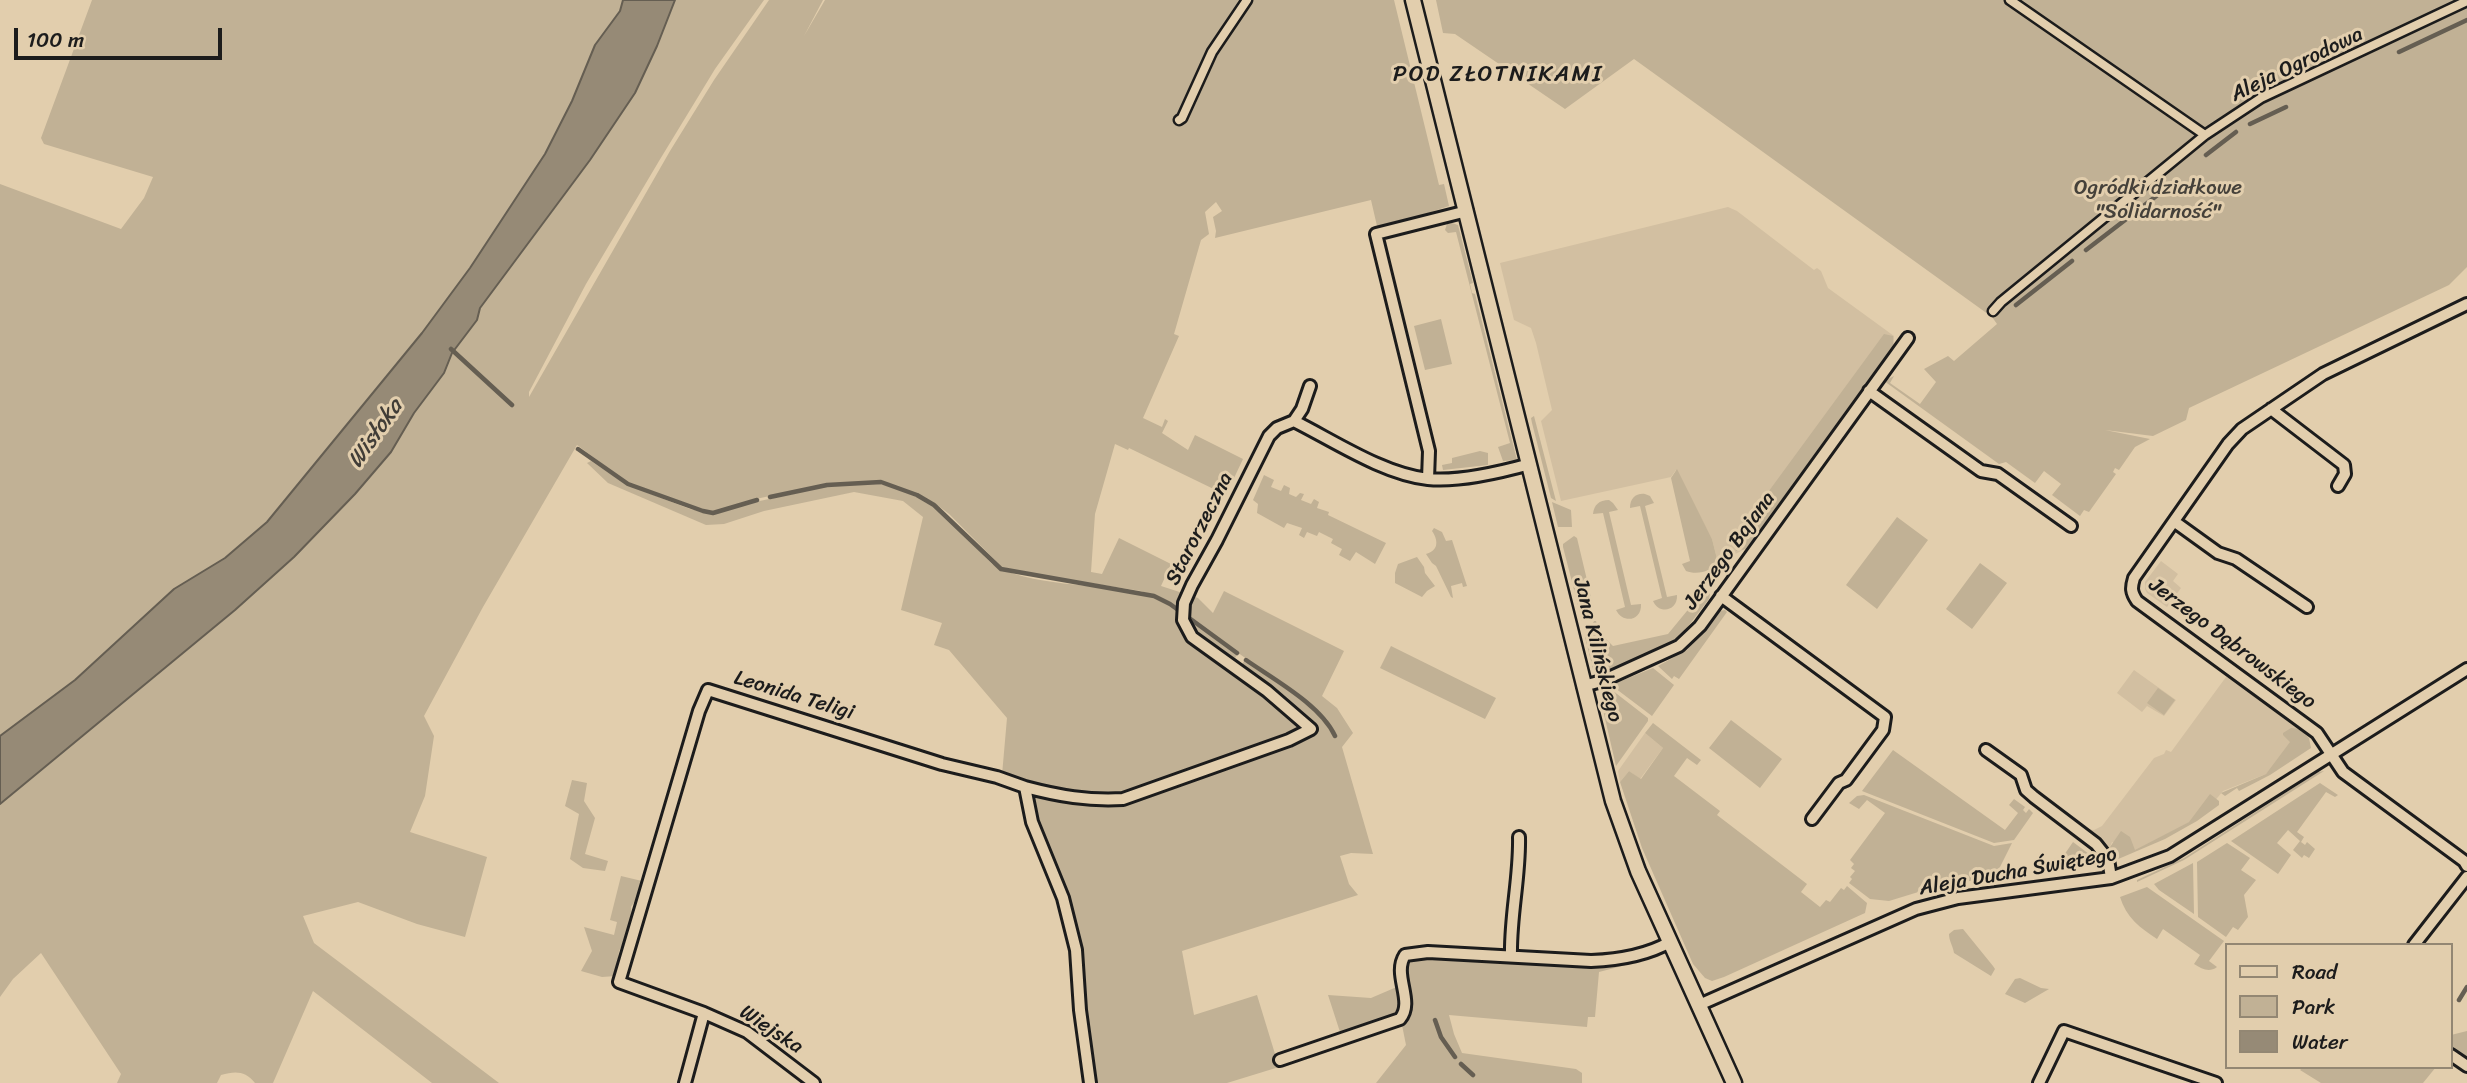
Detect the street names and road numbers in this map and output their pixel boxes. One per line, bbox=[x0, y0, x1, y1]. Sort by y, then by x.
street label: Aleja Ogrodowa bbox=[2227, 22, 2367, 108]
street label: Starorzeczna bbox=[1161, 468, 1239, 590]
street label: Jerzego Bajana bbox=[1679, 487, 1781, 615]
street label: Jerzego Dąbrowskiego bbox=[2143, 573, 2321, 715]
street label: Jana Kilińskiego bbox=[1567, 575, 1627, 725]
street label: Leonida Teligi bbox=[731, 666, 857, 726]
street label: Aleja Ducha Świętego bbox=[1917, 842, 2119, 902]
street label: Wiejska bbox=[734, 1000, 808, 1060]

